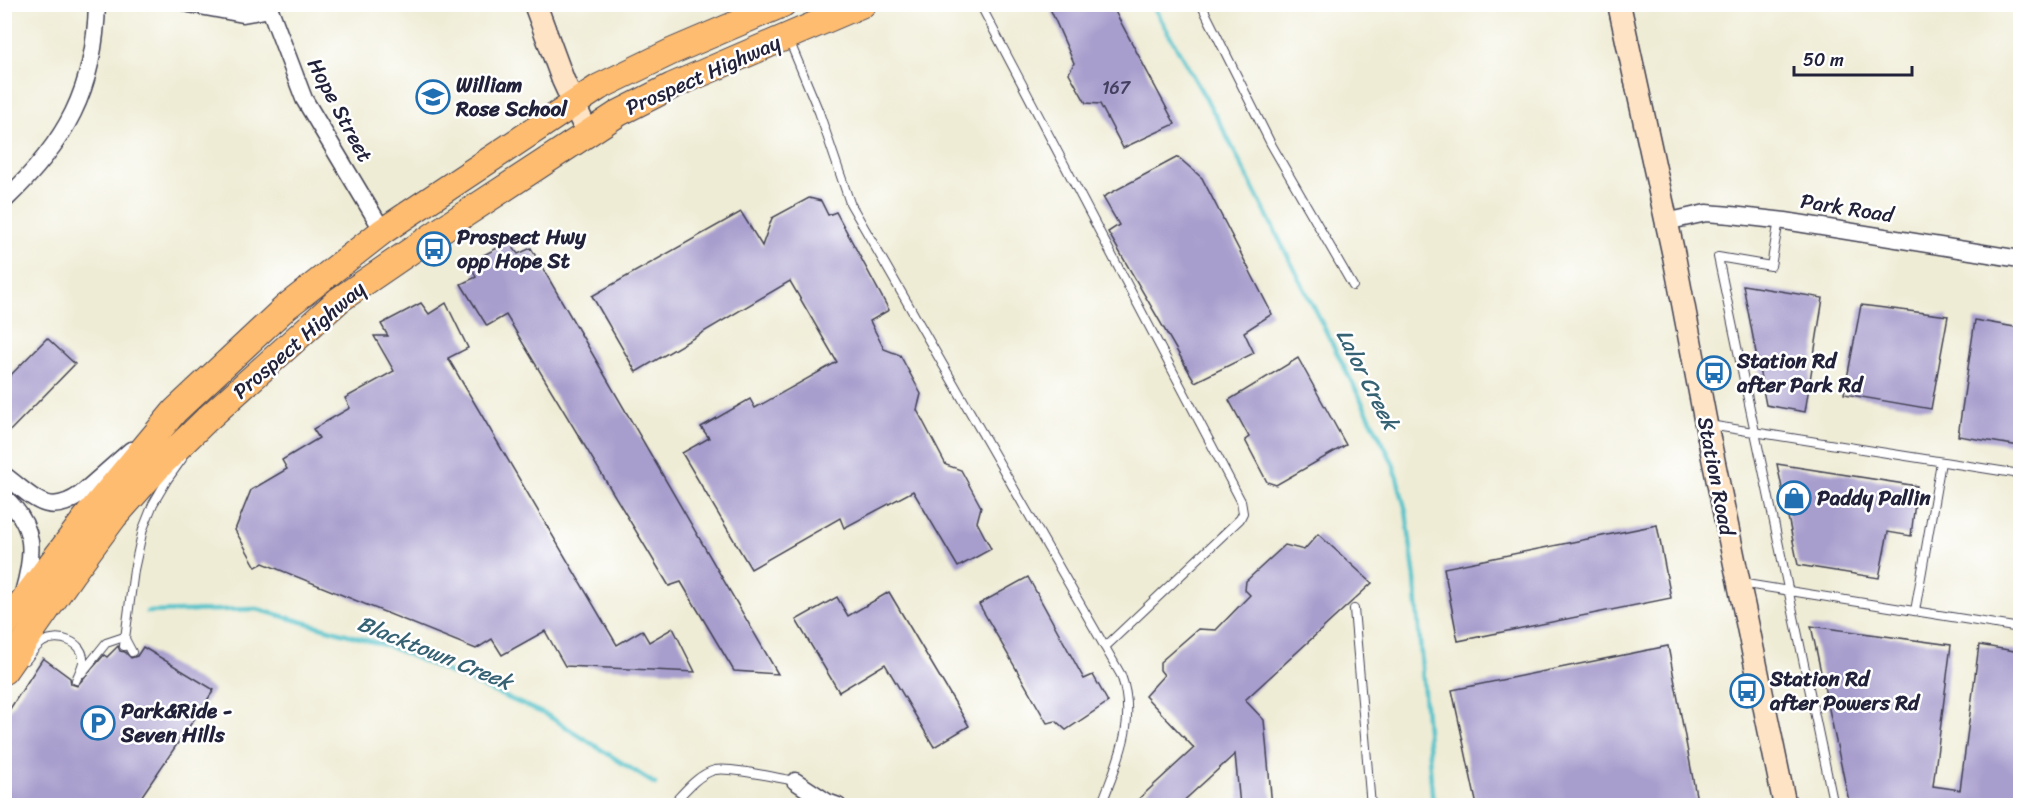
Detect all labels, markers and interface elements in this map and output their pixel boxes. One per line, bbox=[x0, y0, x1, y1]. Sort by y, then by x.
street label: Prospect Highway bbox=[619, 24, 787, 126]
scale bar bbox=[1794, 39, 1912, 77]
text: 50 m bbox=[1803, 44, 1844, 76]
street label: Hope Street bbox=[296, 51, 384, 169]
place label: William Rose School bbox=[455, 66, 568, 128]
house number: 167 bbox=[1102, 72, 1132, 104]
school or university icon: William Rose School bbox=[415, 79, 451, 115]
street label: Park Road bbox=[1798, 182, 1898, 234]
place label: Prospect Hwy opp Hope St bbox=[457, 218, 587, 280]
bus stop icon: Prospect Hwy opp Hope St bbox=[416, 231, 452, 267]
street label: Prospect Highway bbox=[224, 271, 375, 409]
water label: Lalor Creek bbox=[1325, 321, 1411, 440]
place label: Station Rd after Park Rd bbox=[1736, 342, 1864, 404]
bus stop icon: Station Rd after Park Rd bbox=[1696, 355, 1732, 391]
street label: Station Road bbox=[1686, 413, 1746, 540]
place label: Paddy Pallin bbox=[1817, 479, 1931, 517]
shop icon: Paddy Pallin bbox=[1776, 480, 1812, 516]
water label: Blacktown Creek bbox=[352, 604, 521, 702]
place label: Station Rd after Powers Rd bbox=[1769, 660, 1921, 722]
bus stop icon: Station Rd after Powers Rd bbox=[1729, 673, 1765, 709]
place label: Park&Ride - Seven Hills bbox=[120, 692, 233, 754]
parking icon: Park&Ride - Seven Hills bbox=[80, 705, 116, 741]

